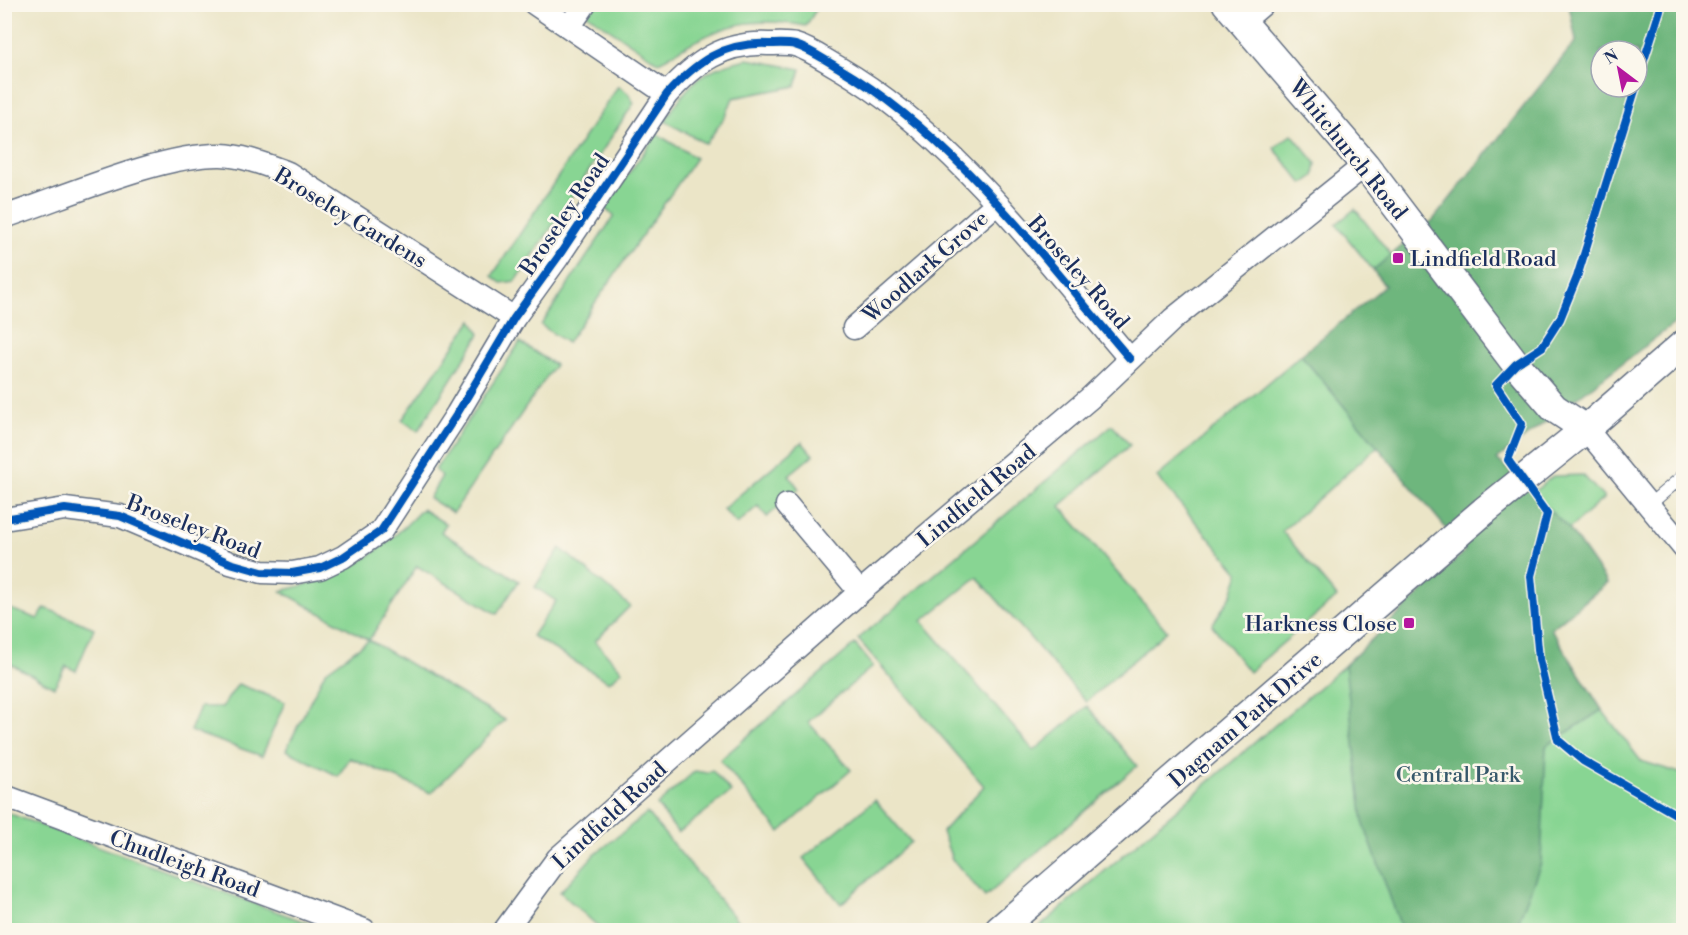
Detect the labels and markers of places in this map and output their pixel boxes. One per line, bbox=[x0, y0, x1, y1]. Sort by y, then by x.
place label: Lindfield Road bbox=[1410, 246, 1557, 273]
marker: Lindfield Road bbox=[1391, 251, 1405, 265]
place label: Harkness Close bbox=[1245, 611, 1397, 638]
marker: Harkness Close bbox=[1402, 616, 1416, 630]

